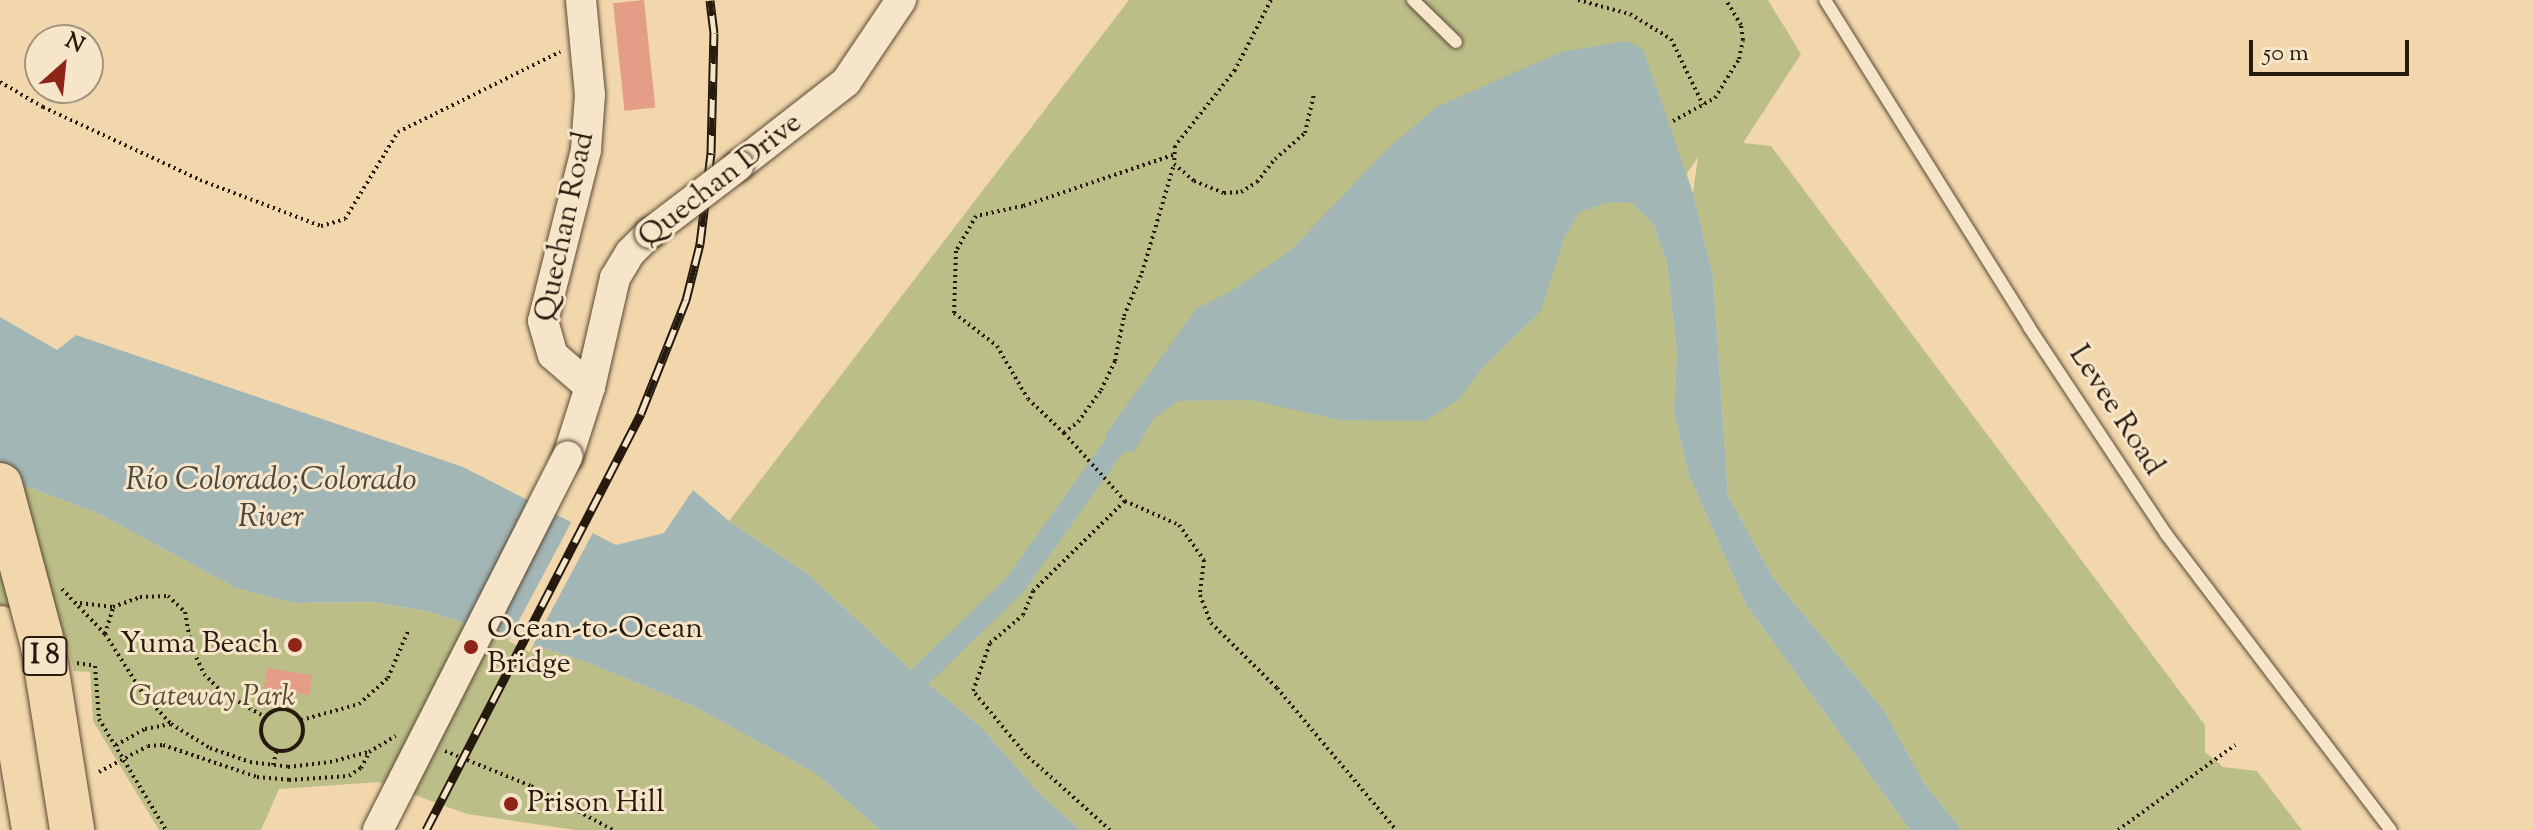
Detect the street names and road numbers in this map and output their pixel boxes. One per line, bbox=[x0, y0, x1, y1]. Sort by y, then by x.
street label: Quechan Drive bbox=[632, 106, 810, 256]
street label: Quechan Road bbox=[528, 129, 604, 325]
street label: Levee Road bbox=[2060, 339, 2170, 483]
road number: I 8 bbox=[21, 632, 69, 680]

